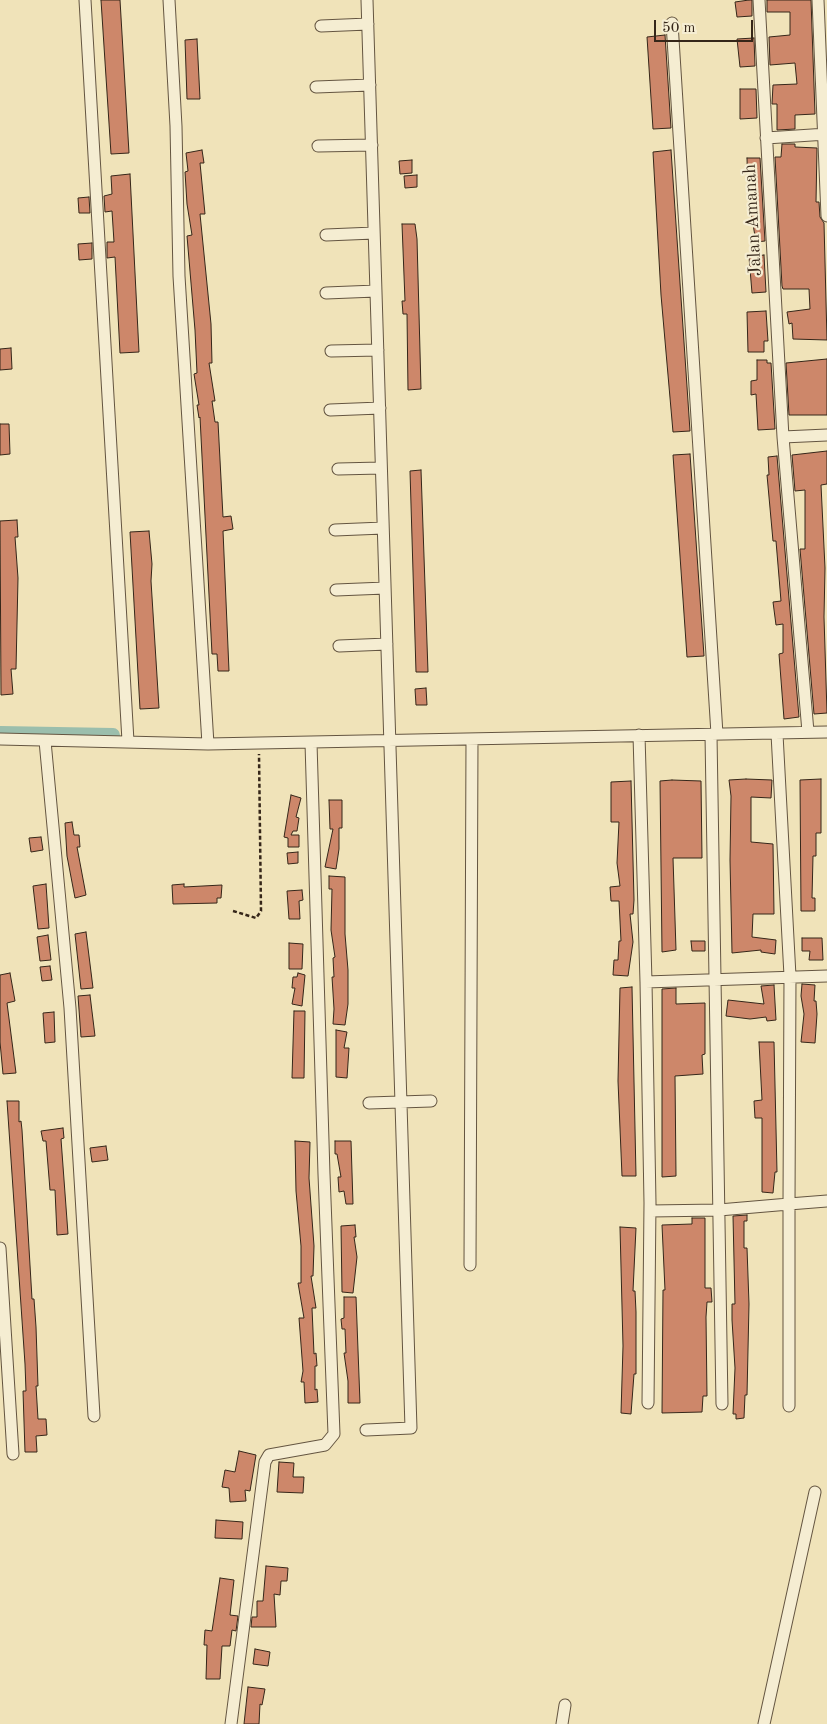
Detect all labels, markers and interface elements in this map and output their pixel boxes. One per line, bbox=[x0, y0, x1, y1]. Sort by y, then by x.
scale bar bbox=[657, 10, 756, 42]
text: 50 m bbox=[662, 21, 696, 36]
street label: Jalan Amanah bbox=[739, 163, 767, 277]

